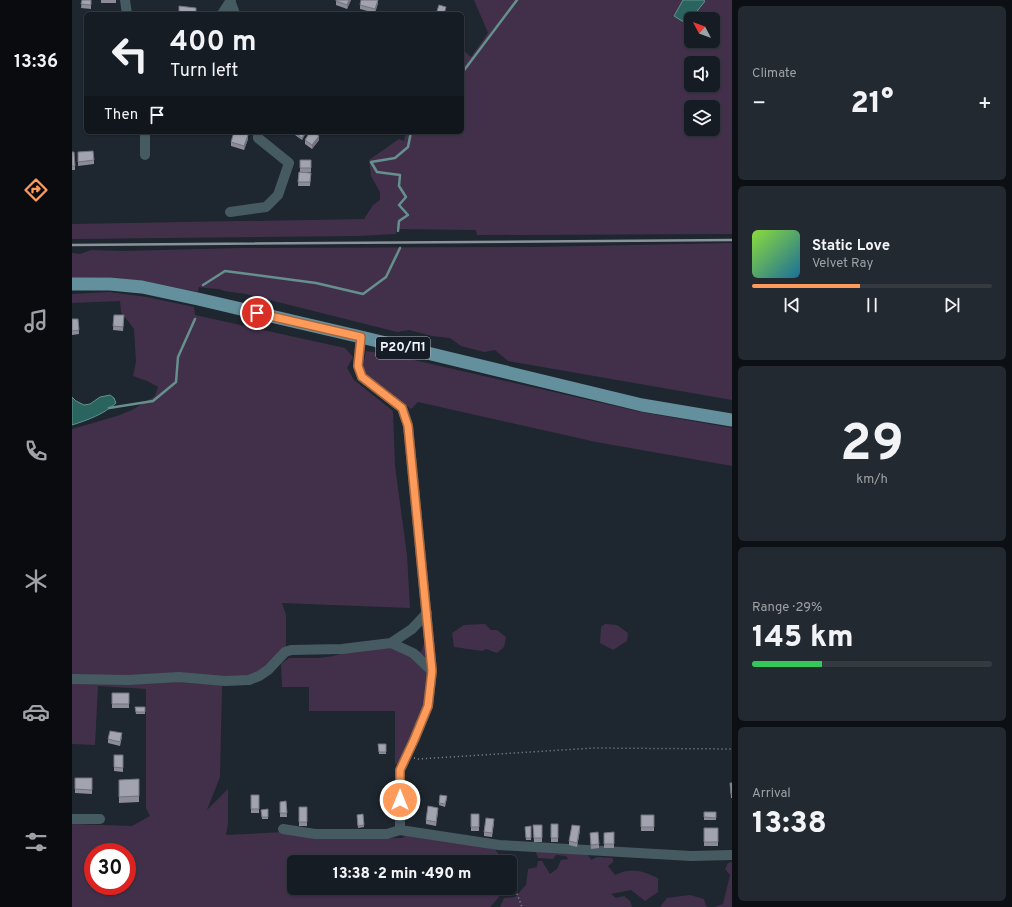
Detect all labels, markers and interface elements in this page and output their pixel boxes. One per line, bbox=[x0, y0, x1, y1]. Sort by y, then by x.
north arrow bbox=[684, 12, 720, 48]
map controls bbox=[684, 12, 720, 136]
text: 400 m bbox=[170, 25, 256, 61]
icon: left bbox=[104, 28, 156, 80]
text: 13:36 bbox=[14, 51, 58, 74]
button: sound bbox=[684, 56, 720, 92]
text: Turn left bbox=[170, 60, 238, 83]
text: Climate bbox=[752, 66, 797, 82]
text: 21° bbox=[850, 86, 894, 123]
text: − bbox=[752, 91, 766, 118]
text: + bbox=[978, 91, 992, 118]
button: layers bbox=[684, 100, 720, 136]
icon: arrive bbox=[146, 104, 168, 126]
text: Then bbox=[104, 106, 138, 125]
icon: directions bbox=[22, 176, 50, 204]
text: Static Love bbox=[812, 237, 890, 256]
text: Velvet Ray bbox=[812, 256, 873, 272]
icon: previous bbox=[781, 294, 803, 316]
icon: pause bbox=[861, 294, 883, 316]
icon: next bbox=[941, 294, 963, 316]
pin bbox=[240, 296, 274, 330]
icon: arrive bbox=[246, 302, 268, 324]
icon: music bbox=[22, 307, 50, 335]
road number: Р20/П1 bbox=[376, 337, 430, 359]
text: 29 bbox=[840, 413, 904, 479]
icon: phone bbox=[22, 437, 50, 465]
text: km/h bbox=[856, 472, 888, 488]
icon: climate bbox=[22, 567, 50, 595]
text: Range · 29% bbox=[752, 600, 822, 616]
text: 145 km bbox=[752, 620, 854, 657]
icon: car bbox=[22, 698, 50, 726]
position arrow bbox=[379, 779, 421, 821]
text: Arrival bbox=[752, 786, 791, 802]
text: 13:38 bbox=[752, 806, 827, 843]
icon: filters bbox=[22, 828, 50, 856]
speed limit sign: 30 bbox=[84, 843, 136, 895]
text: 13:38 · 2 min · 490 m bbox=[333, 865, 471, 884]

